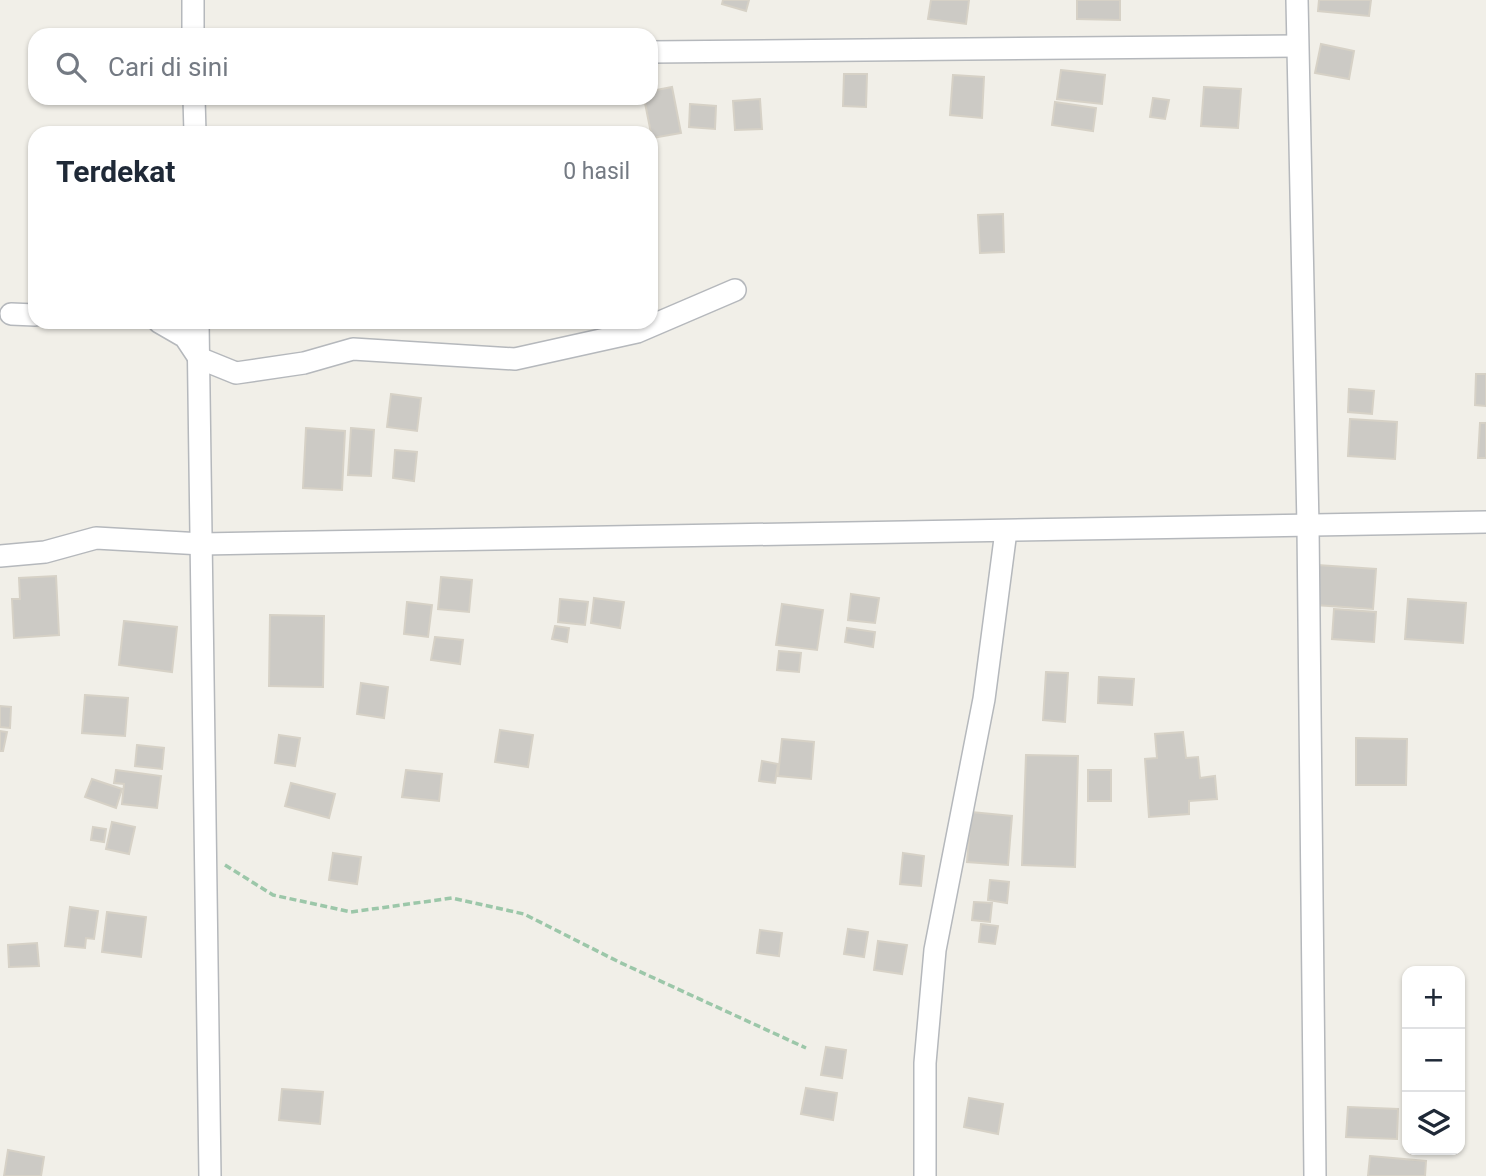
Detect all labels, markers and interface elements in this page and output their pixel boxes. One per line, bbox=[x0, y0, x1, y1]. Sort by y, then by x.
search box bbox=[28, 28, 658, 105]
icon: search bbox=[52, 48, 90, 86]
text: Cari di sini bbox=[108, 52, 229, 82]
text: Terdekat bbox=[56, 154, 175, 189]
text: 0 hasil bbox=[563, 158, 630, 185]
map controls bbox=[1402, 966, 1465, 1155]
button: + bbox=[1402, 966, 1465, 1029]
button: − bbox=[1402, 1029, 1465, 1092]
button: layers bbox=[1402, 1092, 1465, 1155]

